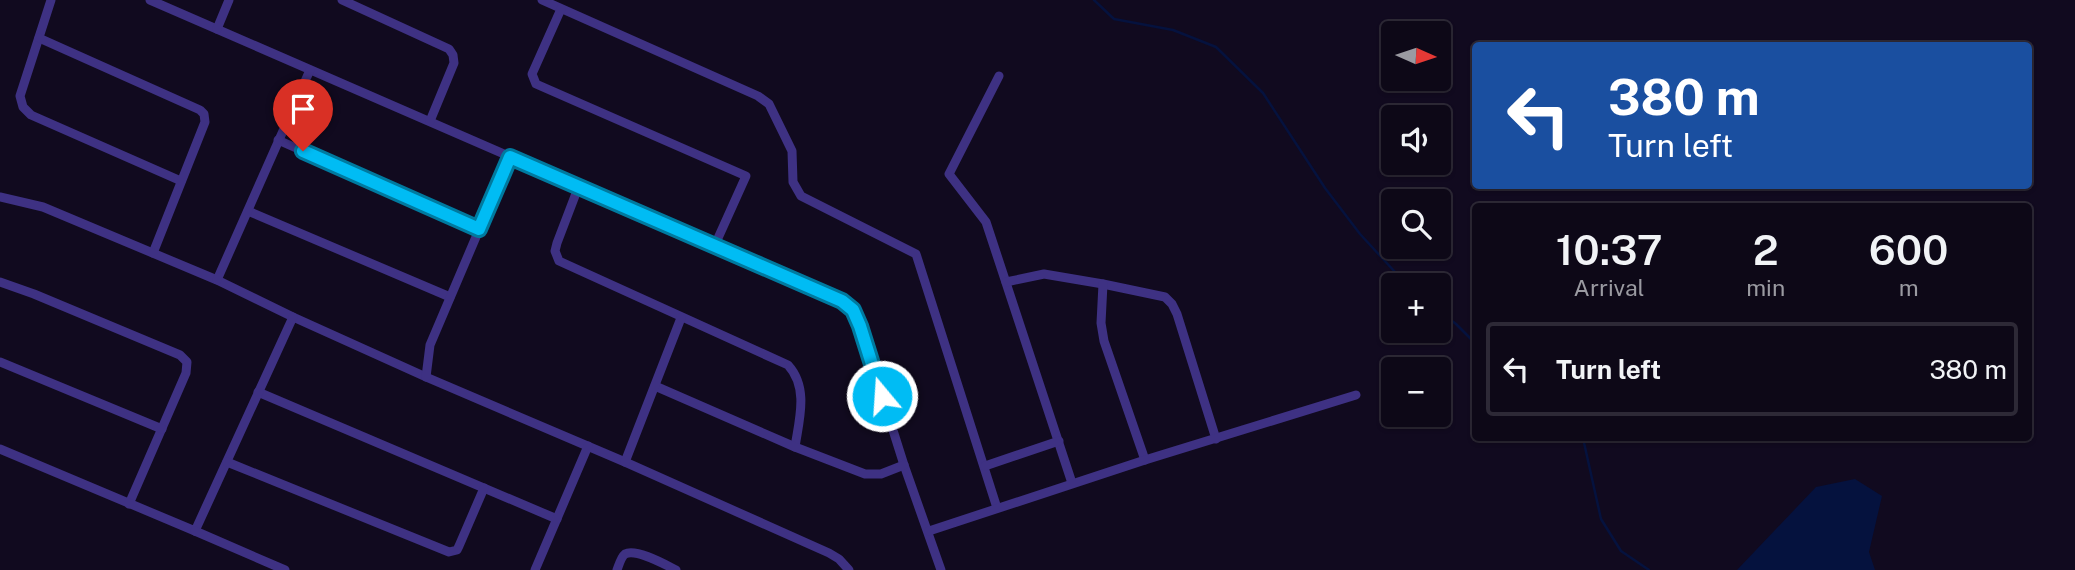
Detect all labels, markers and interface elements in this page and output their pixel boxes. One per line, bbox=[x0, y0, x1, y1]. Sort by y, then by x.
north arrow bbox=[1381, 21, 1451, 91]
map controls bbox=[1381, 21, 1451, 427]
text: 380 m bbox=[1608, 68, 1760, 126]
icon: left bbox=[1493, 70, 1584, 161]
pin bbox=[273, 79, 333, 151]
icon: arrive bbox=[284, 90, 322, 128]
button: sound bbox=[1381, 105, 1451, 175]
text: Turn left bbox=[1608, 127, 1733, 164]
button: search bbox=[1381, 189, 1451, 259]
text: 10:37 bbox=[1556, 225, 1663, 274]
text: 2 bbox=[1753, 225, 1779, 274]
text: 600 bbox=[1869, 225, 1948, 274]
button: + bbox=[1381, 273, 1451, 343]
text: Arrival bbox=[1574, 274, 1645, 301]
text: min bbox=[1746, 274, 1785, 301]
text: m bbox=[1899, 274, 1919, 301]
icon: left bbox=[1497, 350, 1535, 388]
text: Turn left bbox=[1556, 354, 1661, 385]
text: 380 m bbox=[1929, 354, 2007, 385]
button: − bbox=[1381, 357, 1451, 427]
position arrow bbox=[845, 359, 919, 433]

